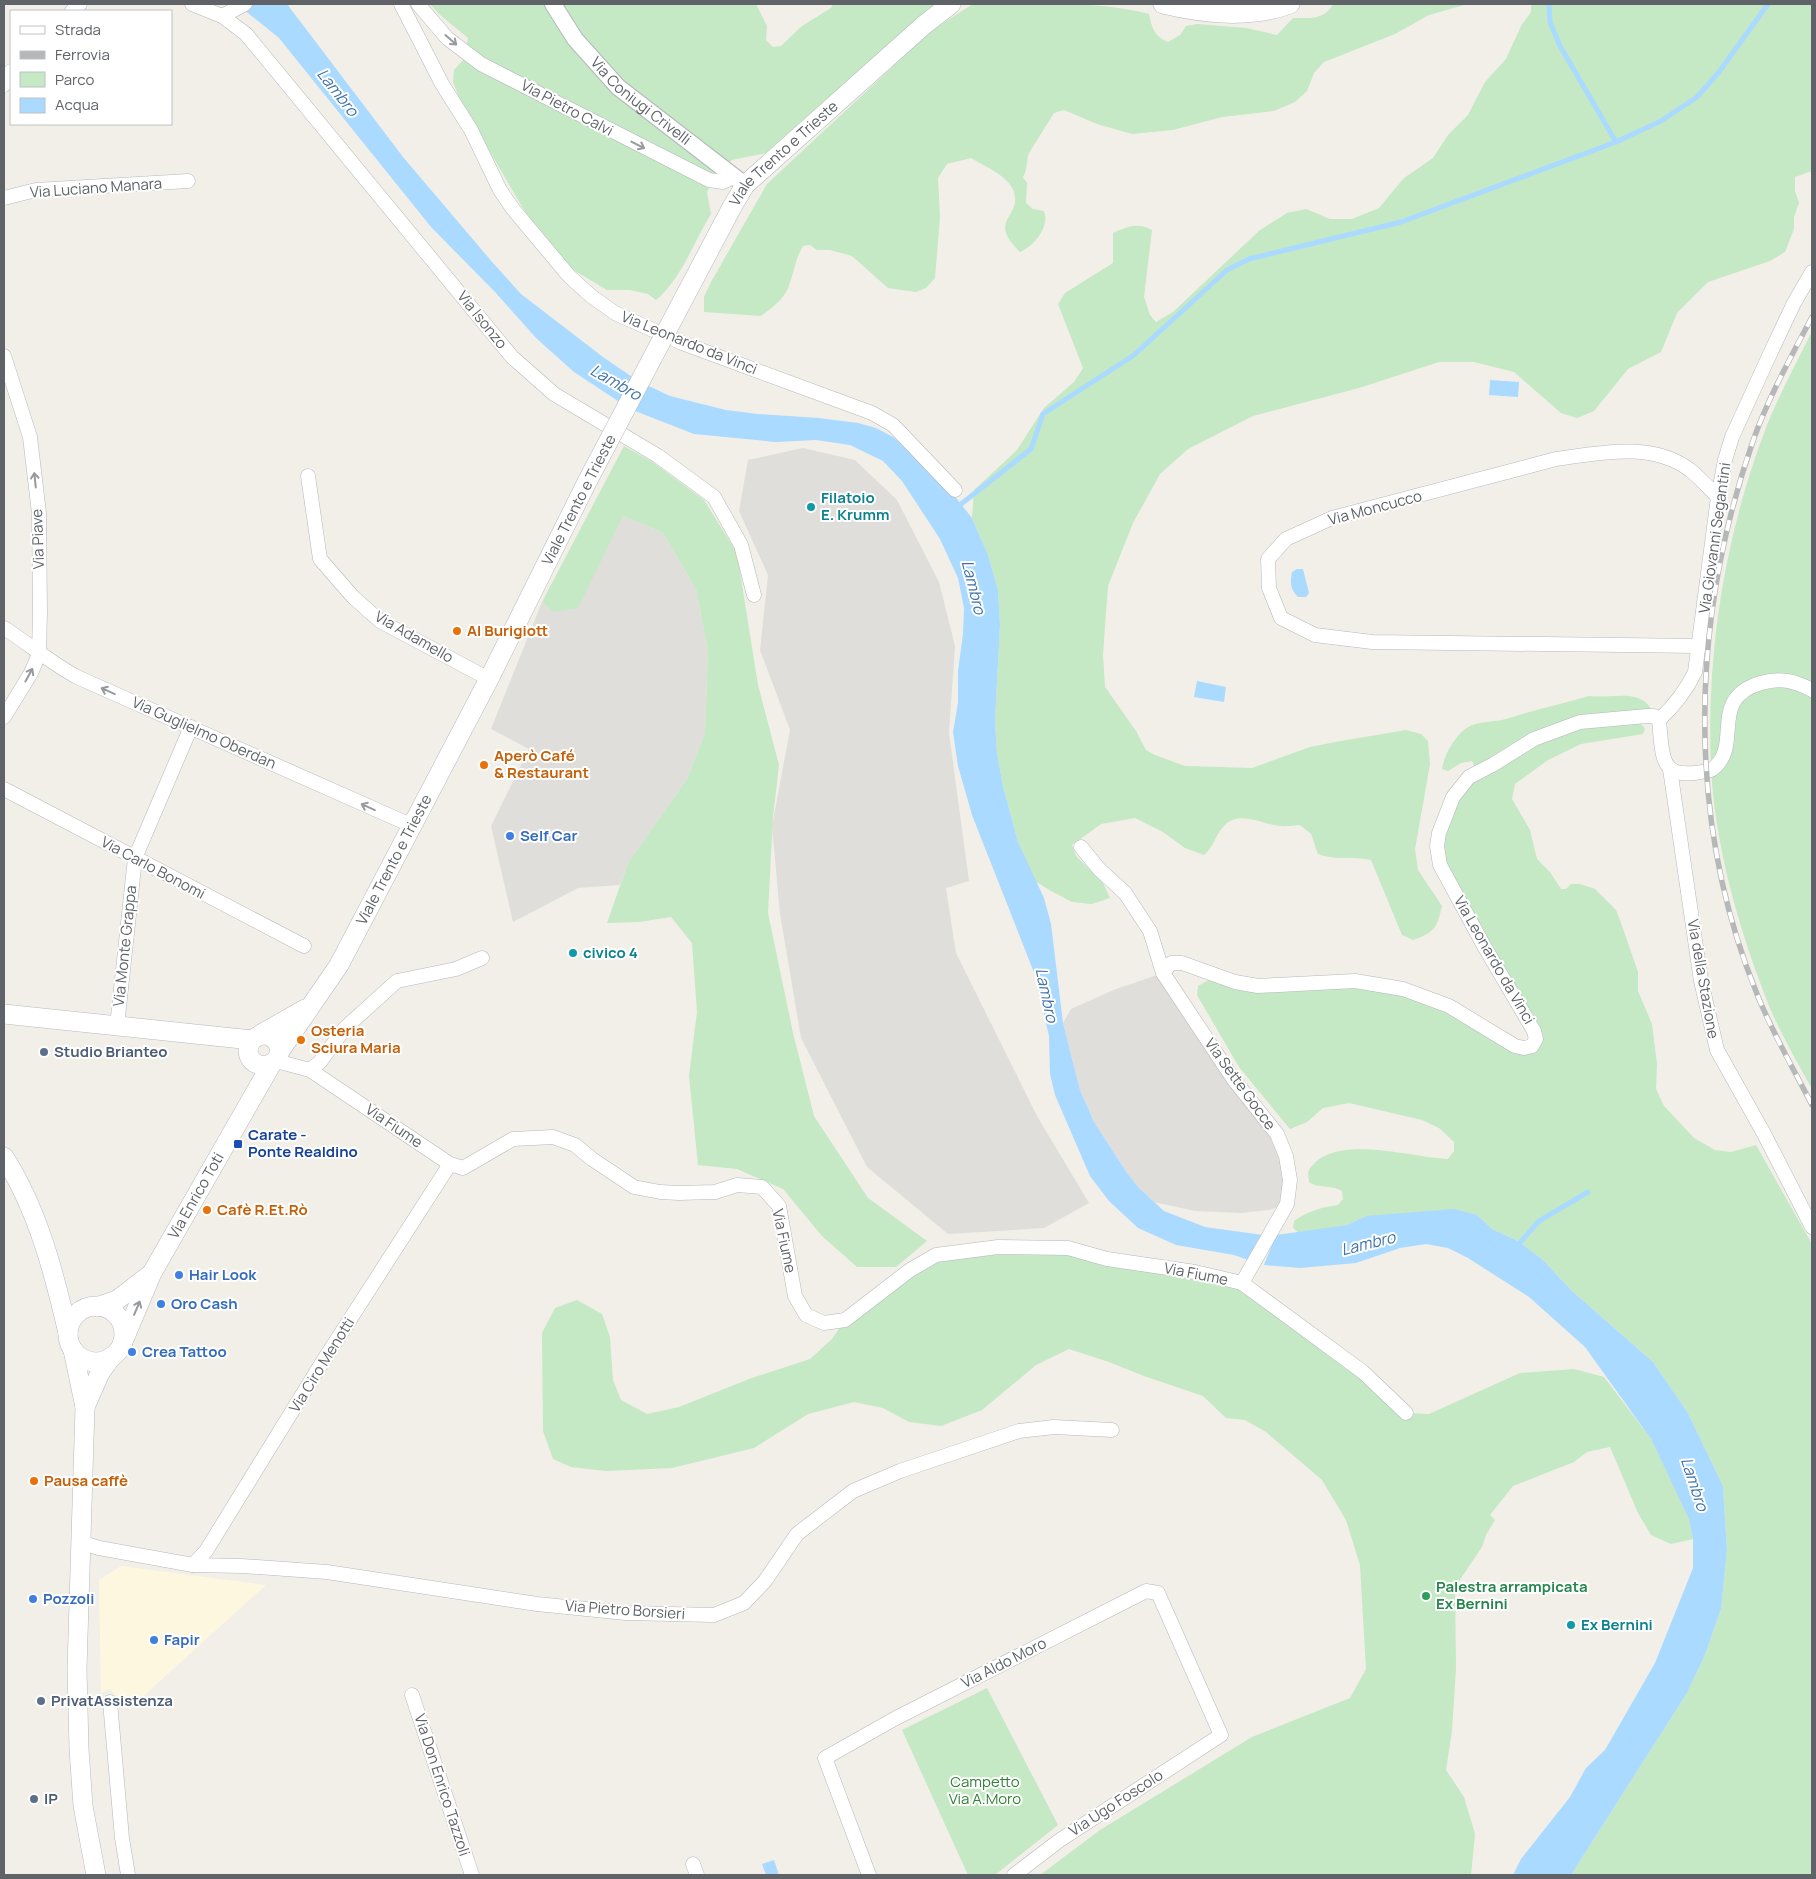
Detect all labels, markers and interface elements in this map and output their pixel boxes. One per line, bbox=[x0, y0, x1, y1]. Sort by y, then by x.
legend bbox=[10, 10, 172, 125]
text: Strada bbox=[55, 19, 101, 40]
one-way arrow bbox=[444, 34, 457, 45]
text: Ferrovia bbox=[55, 44, 110, 65]
street label: Via Coniugi Crivelli bbox=[586, 52, 695, 150]
water label: Lambro bbox=[312, 63, 365, 122]
text: Parco bbox=[55, 69, 94, 90]
street label: Via Pietro Calvi bbox=[517, 74, 617, 141]
text: Acqua bbox=[55, 94, 99, 115]
street label: Viale Trento e Trieste bbox=[724, 96, 843, 210]
one-way arrow bbox=[630, 140, 645, 150]
street label: Via Luciano Manara bbox=[29, 172, 163, 203]
street label: Via Isonzo bbox=[453, 286, 512, 353]
street label: Via Leonardo da Vinci bbox=[618, 306, 760, 379]
water label: Lambro bbox=[587, 359, 647, 406]
street label: Viale Trento e Trieste bbox=[536, 430, 621, 569]
street label: Via Giovanni Segantini bbox=[1694, 461, 1735, 615]
one-way arrow bbox=[30, 472, 40, 488]
street label: Via Moncucco bbox=[1326, 485, 1424, 530]
place label: Filatoio E. Krumm bbox=[821, 487, 889, 525]
marker: Filatoio E. Krumm bbox=[805, 501, 817, 513]
street label: Via Piave bbox=[26, 508, 49, 570]
water label: Lambro bbox=[957, 558, 992, 618]
street label: Via Adamello bbox=[371, 606, 458, 668]
place label: Al Burigiott bbox=[467, 620, 548, 641]
marker: Al Burigiott bbox=[451, 625, 463, 637]
one-way arrow bbox=[24, 667, 34, 682]
one-way arrow bbox=[101, 685, 116, 695]
street label: Via Guglielmo Oberdan bbox=[129, 691, 280, 774]
place label: Aperò Café & Restaurant bbox=[494, 745, 589, 783]
marker: Aperò Café & Restaurant bbox=[478, 759, 490, 771]
street label: Viale Trento e Trieste bbox=[351, 790, 437, 928]
one-way arrow bbox=[361, 801, 376, 811]
place label: Self Car bbox=[520, 825, 577, 846]
marker: Self Car bbox=[504, 830, 516, 842]
street label: Via Carlo Bonomi bbox=[97, 831, 209, 904]
street label: Via Monte Grappa bbox=[108, 884, 141, 1007]
street label: Via Leonardo da Vinci bbox=[1449, 892, 1540, 1028]
street label: Via della Stazione bbox=[1683, 917, 1724, 1041]
place label: civico 4 bbox=[583, 942, 638, 963]
marker: civico 4 bbox=[567, 947, 579, 959]
water label: Lambro bbox=[1031, 966, 1064, 1026]
place label: Osteria Sciura Maria bbox=[311, 1020, 401, 1058]
street label: Via Sette Gocce bbox=[1200, 1033, 1281, 1134]
marker: Osteria Sciura Maria bbox=[295, 1034, 307, 1046]
place label: Studio Brianteo bbox=[54, 1041, 168, 1062]
marker: Studio Brianteo bbox=[38, 1046, 50, 1058]
street label: Via Fiume bbox=[361, 1099, 427, 1153]
place label: Carate - Ponte Realdino bbox=[248, 1124, 358, 1162]
marker: Carate - Ponte Realdino bbox=[232, 1138, 244, 1150]
street label: Via Enrico Toti bbox=[163, 1149, 229, 1243]
place label: Cafè R.Et.Rò bbox=[217, 1199, 308, 1220]
marker: Cafè R.Et.Rò bbox=[201, 1204, 213, 1216]
street label: Via Fiume bbox=[767, 1207, 802, 1275]
water label: Lambro bbox=[1339, 1225, 1399, 1260]
street label: Via Fiume bbox=[1162, 1257, 1230, 1290]
place label: Hair Look bbox=[189, 1264, 257, 1285]
marker: Hair Look bbox=[173, 1269, 185, 1281]
place label: Oro Cash bbox=[171, 1293, 238, 1314]
marker: Oro Cash bbox=[155, 1298, 167, 1310]
one-way arrow bbox=[132, 1301, 142, 1316]
street label: Via Ciro Menotti bbox=[284, 1313, 359, 1416]
place label: Crea Tattoo bbox=[142, 1341, 227, 1362]
marker: Crea Tattoo bbox=[126, 1346, 138, 1358]
water label: Lambro bbox=[1676, 1454, 1714, 1515]
place label: Pausa caffè bbox=[44, 1470, 128, 1491]
marker: Pausa caffè bbox=[28, 1475, 40, 1487]
place label: Palestra arrampicata Ex Bernini bbox=[1436, 1576, 1588, 1614]
place label: Pozzoli bbox=[43, 1588, 95, 1609]
marker: Palestra arrampicata Ex Bernini bbox=[1420, 1590, 1432, 1602]
marker: Pozzoli bbox=[27, 1593, 39, 1605]
street label: Via Pietro Borsieri bbox=[564, 1595, 686, 1624]
place label: Ex Bernini bbox=[1581, 1614, 1653, 1635]
marker: Ex Bernini bbox=[1565, 1619, 1577, 1631]
place label: Fapir bbox=[164, 1629, 200, 1650]
street label: Via Aldo Moro bbox=[958, 1632, 1050, 1693]
marker: Fapir bbox=[148, 1634, 160, 1646]
place label: PrivatAssistenza bbox=[51, 1690, 173, 1711]
marker: PrivatAssistenza bbox=[35, 1695, 47, 1707]
street label: Via Don Enrico Tazzoli bbox=[410, 1711, 475, 1859]
street label: Via Ugo Foscolo bbox=[1065, 1764, 1167, 1841]
park label: Campetto Via A.Moro bbox=[949, 1771, 1021, 1809]
place label: IP bbox=[44, 1788, 58, 1809]
marker: IP bbox=[28, 1793, 40, 1805]

